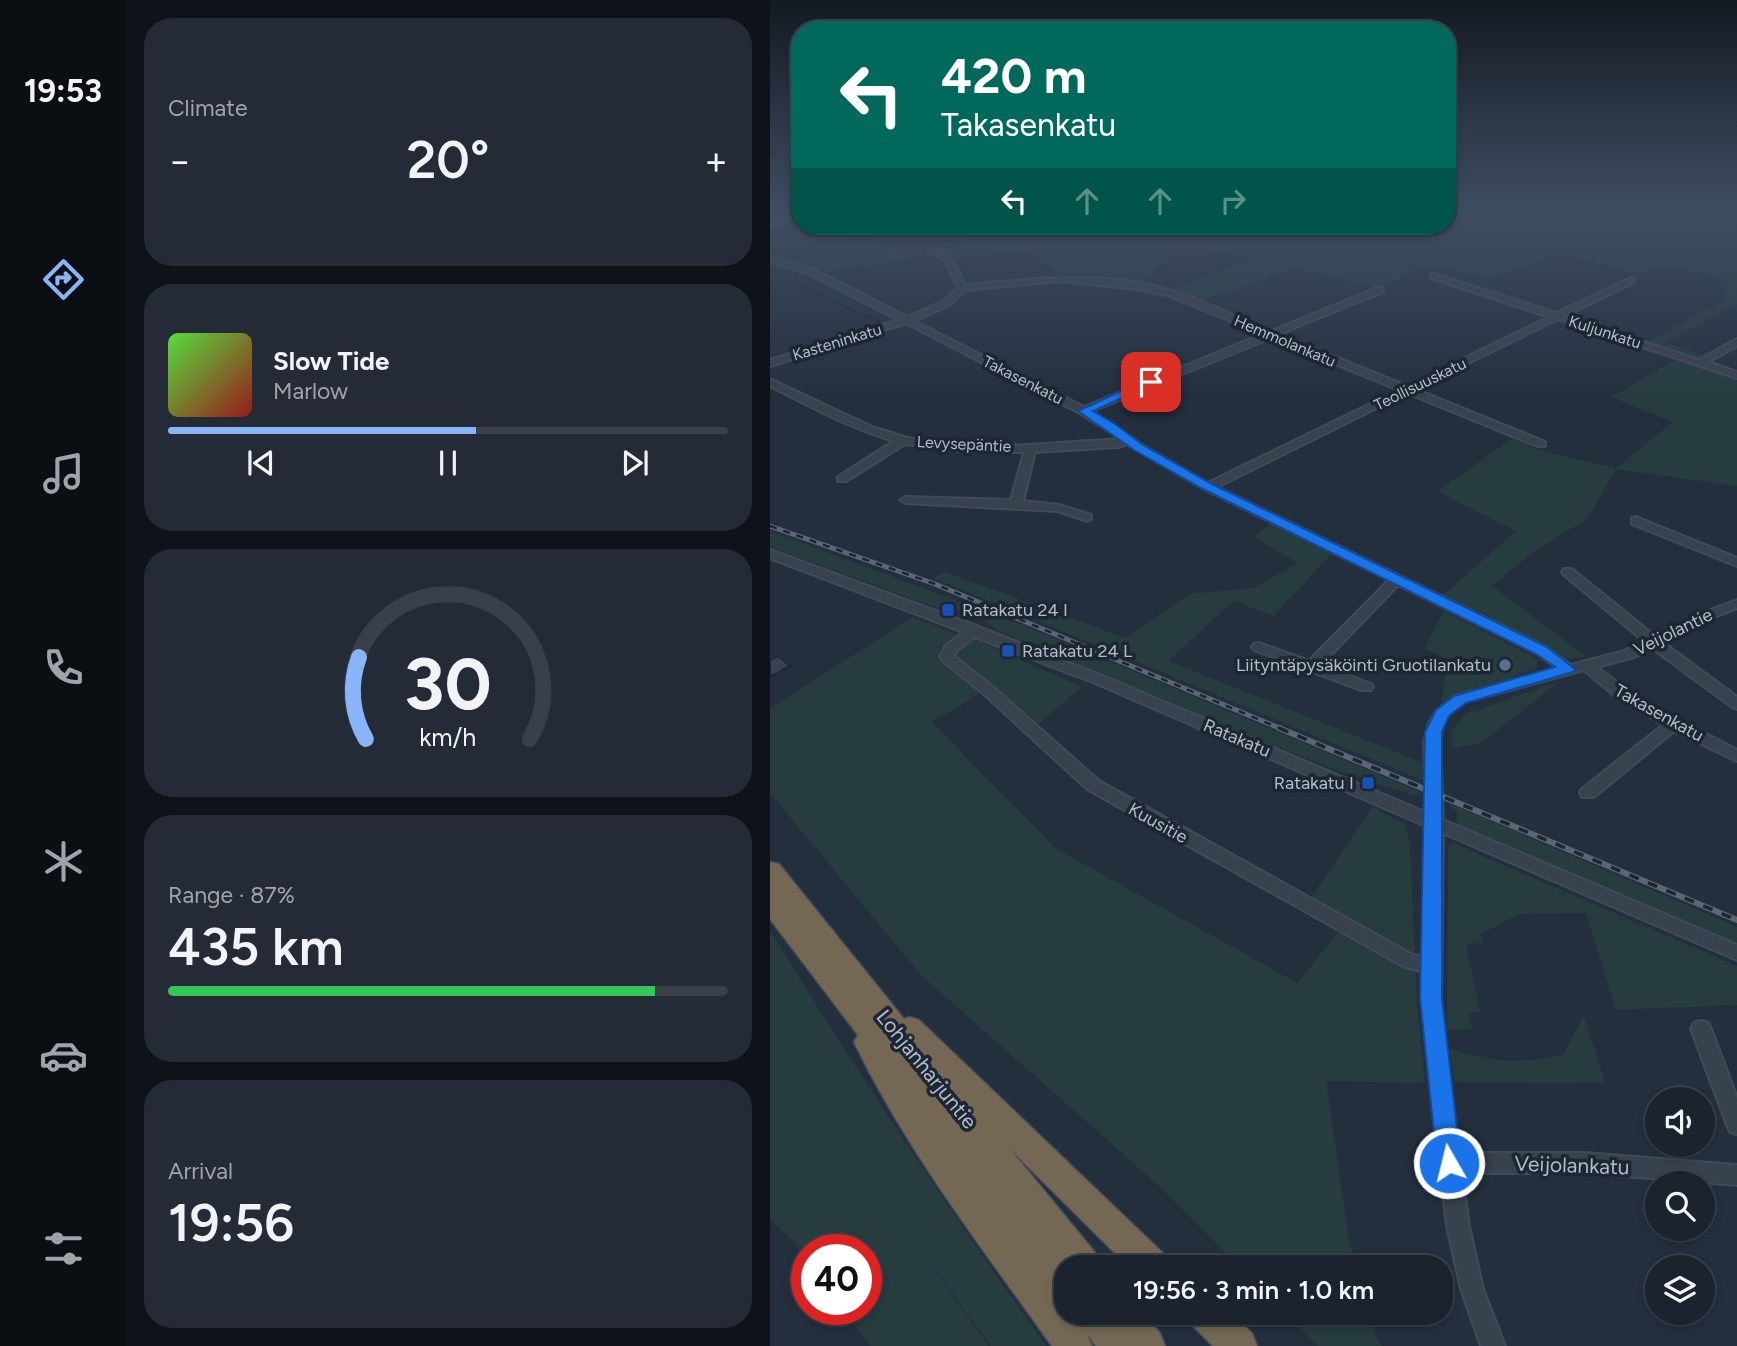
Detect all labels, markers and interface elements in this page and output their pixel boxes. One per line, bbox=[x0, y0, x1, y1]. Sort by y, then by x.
text: 420 m bbox=[941, 46, 1087, 105]
icon: left bbox=[826, 49, 917, 140]
text: 19:53 bbox=[24, 72, 102, 110]
text: Climate bbox=[168, 94, 247, 122]
text: Takasenkatu bbox=[941, 106, 1116, 144]
text: 20° bbox=[407, 129, 489, 191]
text: − bbox=[168, 138, 192, 184]
text: + bbox=[704, 138, 728, 184]
icon: left bbox=[995, 182, 1033, 220]
icon: ahead bbox=[1068, 182, 1106, 220]
icon: ahead bbox=[1141, 182, 1179, 220]
icon: right bbox=[1214, 182, 1252, 220]
icon: directions bbox=[39, 255, 88, 304]
street label: Hemmolankatu bbox=[1231, 311, 1339, 371]
street label: Kuljunkatu bbox=[1566, 311, 1644, 353]
street label: Kasteninkatu bbox=[790, 319, 884, 365]
text: Slow Tide bbox=[273, 345, 389, 377]
street label: Takasenkatu bbox=[980, 352, 1066, 408]
pin bbox=[1121, 352, 1181, 412]
street label: Teollisuuskatu bbox=[1371, 354, 1469, 414]
icon: arrive bbox=[1132, 363, 1170, 401]
text: Marlow bbox=[273, 377, 348, 405]
street label: Levysepäntie bbox=[916, 432, 1012, 456]
icon: previous bbox=[242, 444, 280, 482]
icon: pause bbox=[429, 444, 467, 482]
icon: next bbox=[616, 444, 654, 482]
icon: music bbox=[39, 449, 88, 498]
place label: Ratakatu 24 I bbox=[962, 599, 1068, 621]
marker: Ratakatu 24 I bbox=[940, 602, 956, 618]
street label: Veijolantie bbox=[1630, 603, 1716, 661]
text: 30 bbox=[404, 640, 492, 727]
place label: Ratakatu 24 L bbox=[1022, 640, 1133, 662]
icon: phone bbox=[39, 643, 88, 692]
marker: Ratakatu 24 L bbox=[1000, 643, 1016, 659]
place label: Liityntäpysäköinti Gruotilankatu bbox=[1236, 654, 1491, 676]
marker: Liityntäpysäköinti Gruotilankatu bbox=[1497, 657, 1513, 673]
street label: Takasenkatu bbox=[1611, 679, 1707, 747]
street label: Ratakatu bbox=[1200, 714, 1274, 762]
text: km/h bbox=[419, 722, 477, 752]
place label: Ratakatu I bbox=[1274, 772, 1354, 794]
marker: Ratakatu I bbox=[1360, 775, 1376, 791]
street label: Kuusitie bbox=[1125, 798, 1192, 848]
icon: climate bbox=[39, 837, 88, 886]
text: Range · 87% bbox=[168, 881, 295, 909]
text: 435 km bbox=[168, 916, 344, 978]
street label: Lohjanharjuntie bbox=[871, 1004, 983, 1134]
icon: car bbox=[39, 1031, 88, 1080]
map controls bbox=[1645, 1087, 1715, 1325]
button: sound bbox=[1645, 1087, 1715, 1157]
position arrow bbox=[1412, 1126, 1486, 1200]
street label: Veijolankatu bbox=[1514, 1150, 1630, 1180]
text: Arrival bbox=[168, 1157, 233, 1185]
button: search bbox=[1645, 1171, 1715, 1241]
text: 19:56 bbox=[168, 1192, 294, 1254]
icon: filters bbox=[39, 1224, 88, 1273]
speed limit sign: 40 bbox=[791, 1234, 882, 1325]
button: layers bbox=[1645, 1255, 1715, 1325]
text: 19:56 · 3 min · 1.0 km bbox=[1133, 1274, 1374, 1306]

